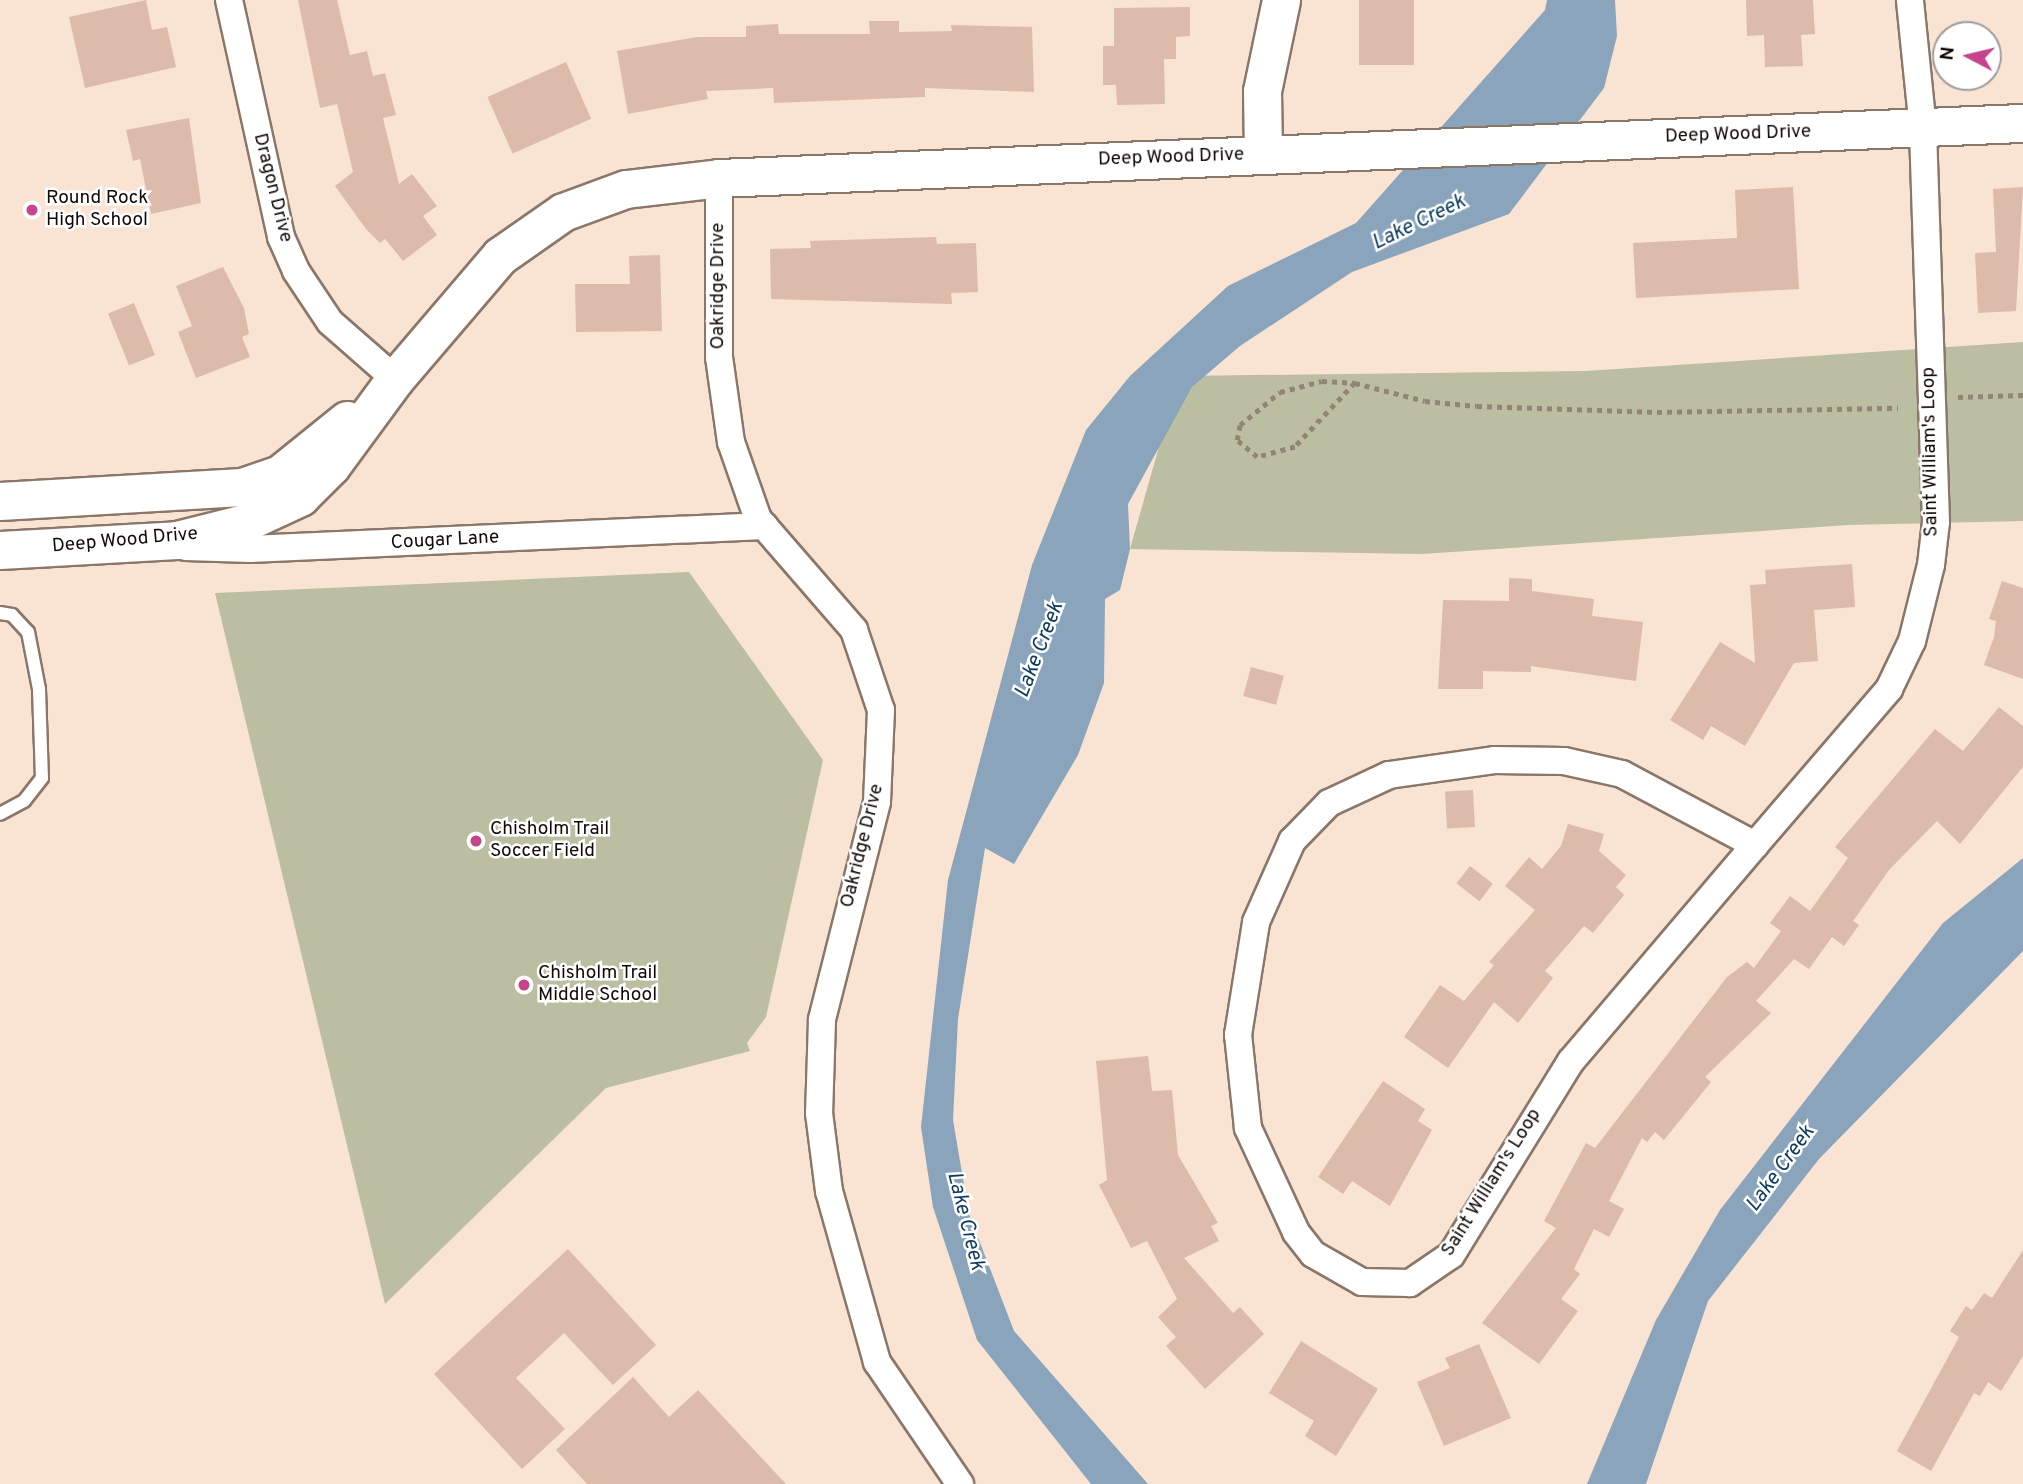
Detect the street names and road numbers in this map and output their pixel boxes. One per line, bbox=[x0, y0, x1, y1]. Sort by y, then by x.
street label: Deep Wood Drive bbox=[1664, 121, 1812, 149]
street label: Dragon Drive bbox=[247, 131, 297, 245]
street label: Deep Wood Drive bbox=[1097, 144, 1245, 172]
street label: Oakridge Drive bbox=[708, 223, 730, 349]
street label: Saint William's Loop bbox=[1918, 367, 1944, 537]
street label: Deep Wood Drive bbox=[51, 523, 199, 559]
street label: Cougar Lane bbox=[390, 527, 500, 555]
street label: Oakridge Drive bbox=[837, 782, 889, 910]
street label: Saint William's Loop bbox=[1437, 1105, 1547, 1261]

